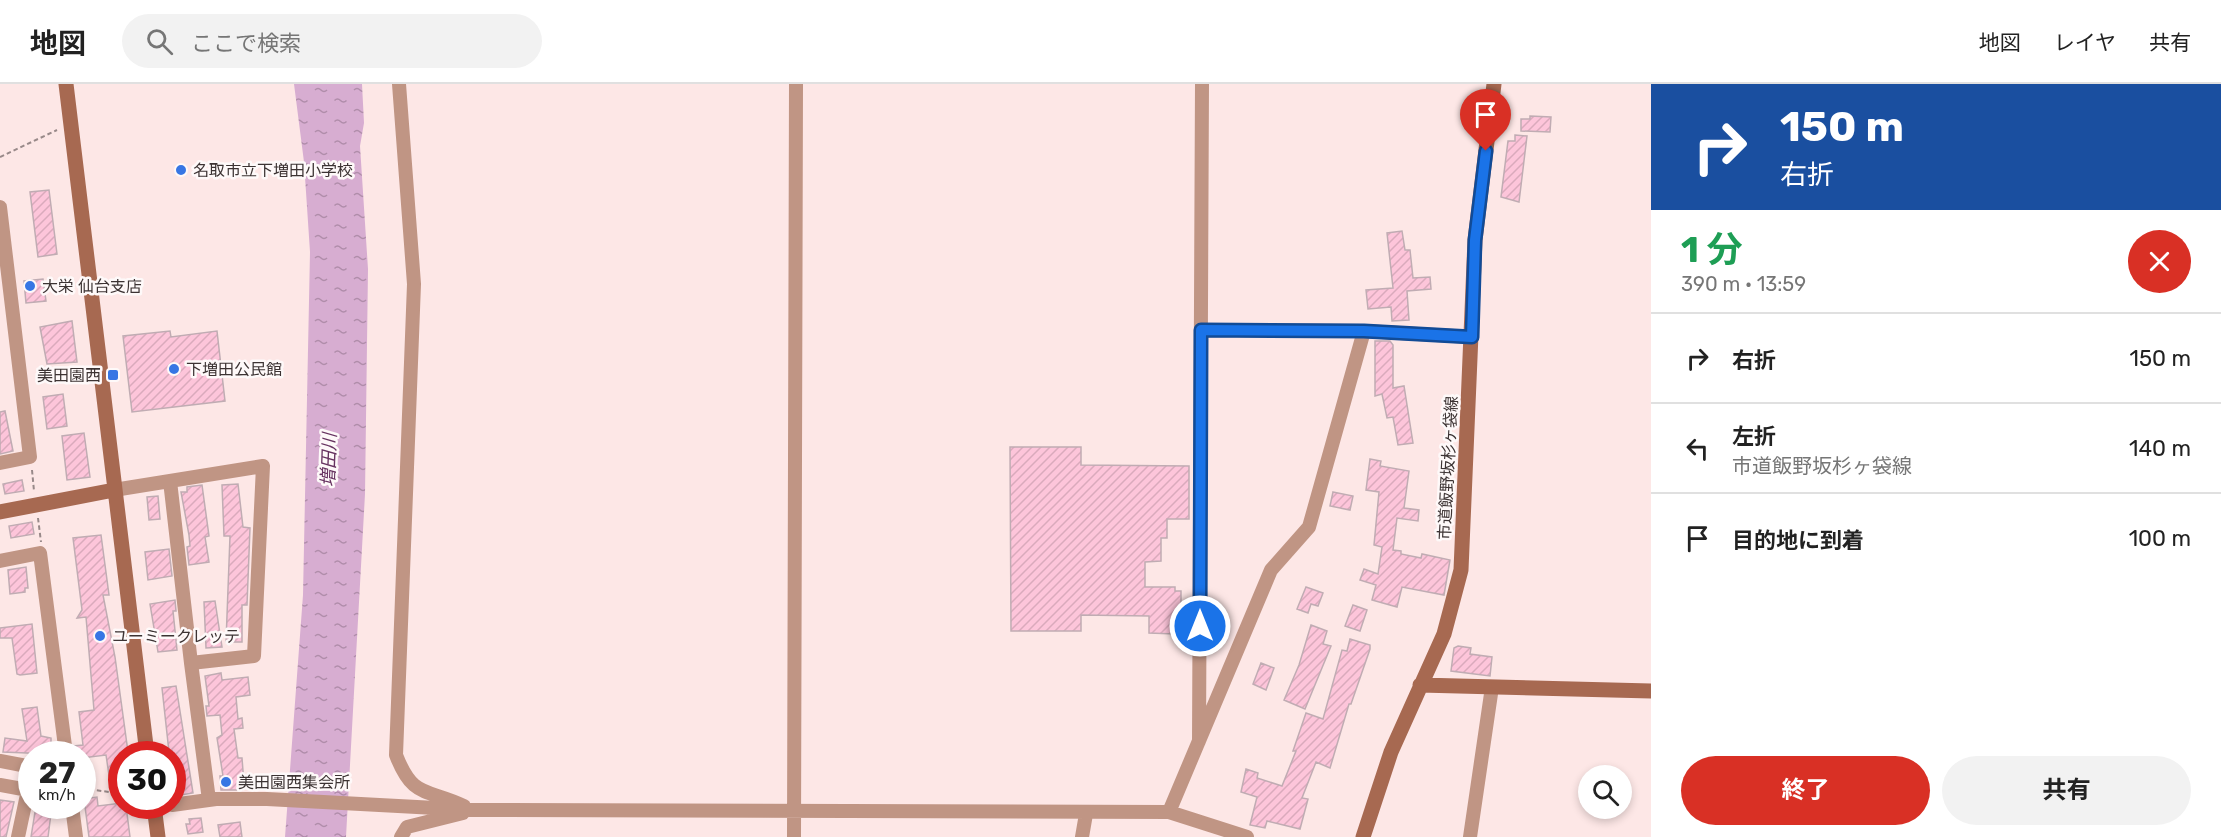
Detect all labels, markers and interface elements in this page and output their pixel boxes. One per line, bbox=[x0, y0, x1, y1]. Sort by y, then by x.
search box bbox=[122, 14, 542, 68]
icon: search bbox=[143, 25, 176, 58]
text: 地図 bbox=[30, 27, 86, 60]
text: ここで検索 bbox=[191, 30, 301, 57]
text: 地図 bbox=[1979, 30, 2021, 55]
text: レイヤ bbox=[2054, 30, 2116, 55]
text: 共有 bbox=[2149, 30, 2191, 55]
pin bbox=[1460, 89, 1511, 151]
icon: arrive bbox=[1469, 98, 1502, 131]
text: 150 m bbox=[1780, 102, 1904, 152]
icon: right bbox=[1681, 108, 1759, 186]
text: 右折 bbox=[1780, 159, 1834, 191]
place label: 名取市立下増田小学校 bbox=[193, 161, 353, 180]
marker: 名取市立下増田小学校 bbox=[174, 163, 188, 177]
text: 1 分 bbox=[1681, 228, 1743, 271]
button: close bbox=[2128, 230, 2191, 293]
text: 390 m · 13:59 bbox=[1681, 272, 1806, 296]
place label: 大栄 仙台支店 bbox=[42, 277, 142, 296]
marker: 大栄 仙台支店 bbox=[23, 279, 37, 293]
icon: right bbox=[1681, 342, 1714, 375]
text: 150 m bbox=[2130, 345, 2191, 372]
text: 右折 bbox=[1732, 347, 1776, 374]
place label: 下増田公民館 bbox=[186, 360, 282, 379]
marker: 下増田公民館 bbox=[167, 362, 181, 376]
place label: 美田園西 bbox=[37, 366, 101, 385]
marker: 美田園西 bbox=[106, 368, 120, 382]
street label: 市道飯野坂杉ヶ袋線 bbox=[1435, 396, 1461, 540]
text: 左折 bbox=[1732, 423, 1776, 450]
water label: 増田川 bbox=[317, 431, 341, 487]
icon: left bbox=[1681, 432, 1714, 465]
text: 140 m bbox=[2129, 435, 2191, 462]
text: 市道飯野坂杉ヶ袋線 bbox=[1732, 454, 1912, 478]
icon: arrive bbox=[1681, 522, 1714, 555]
text: 100 m bbox=[2129, 525, 2191, 552]
text: 目的地に到着 bbox=[1732, 527, 1864, 554]
position arrow bbox=[1168, 594, 1232, 658]
place label: ユーミークレッテ bbox=[112, 627, 240, 646]
marker: ユーミークレッテ bbox=[93, 629, 107, 643]
speed limit sign: 30 bbox=[108, 741, 186, 819]
text: 27 bbox=[39, 755, 75, 791]
button: 終了 bbox=[1681, 756, 1930, 825]
button: 共有 bbox=[1942, 756, 2191, 825]
map controls bbox=[1578, 765, 1632, 819]
button: search bbox=[1578, 765, 1632, 819]
place label: 美田園西集会所 bbox=[238, 773, 350, 792]
marker: 美田園西集会所 bbox=[219, 775, 233, 789]
text: km/h bbox=[38, 786, 76, 804]

